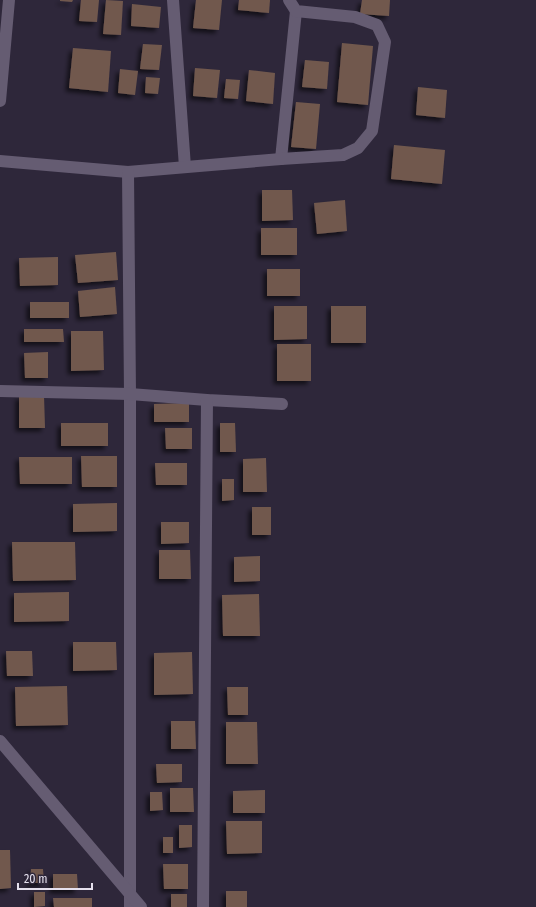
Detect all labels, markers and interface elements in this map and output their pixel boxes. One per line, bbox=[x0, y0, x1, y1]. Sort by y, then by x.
scale bar bbox=[18, 865, 92, 891]
text: 20 m bbox=[24, 872, 48, 886]

